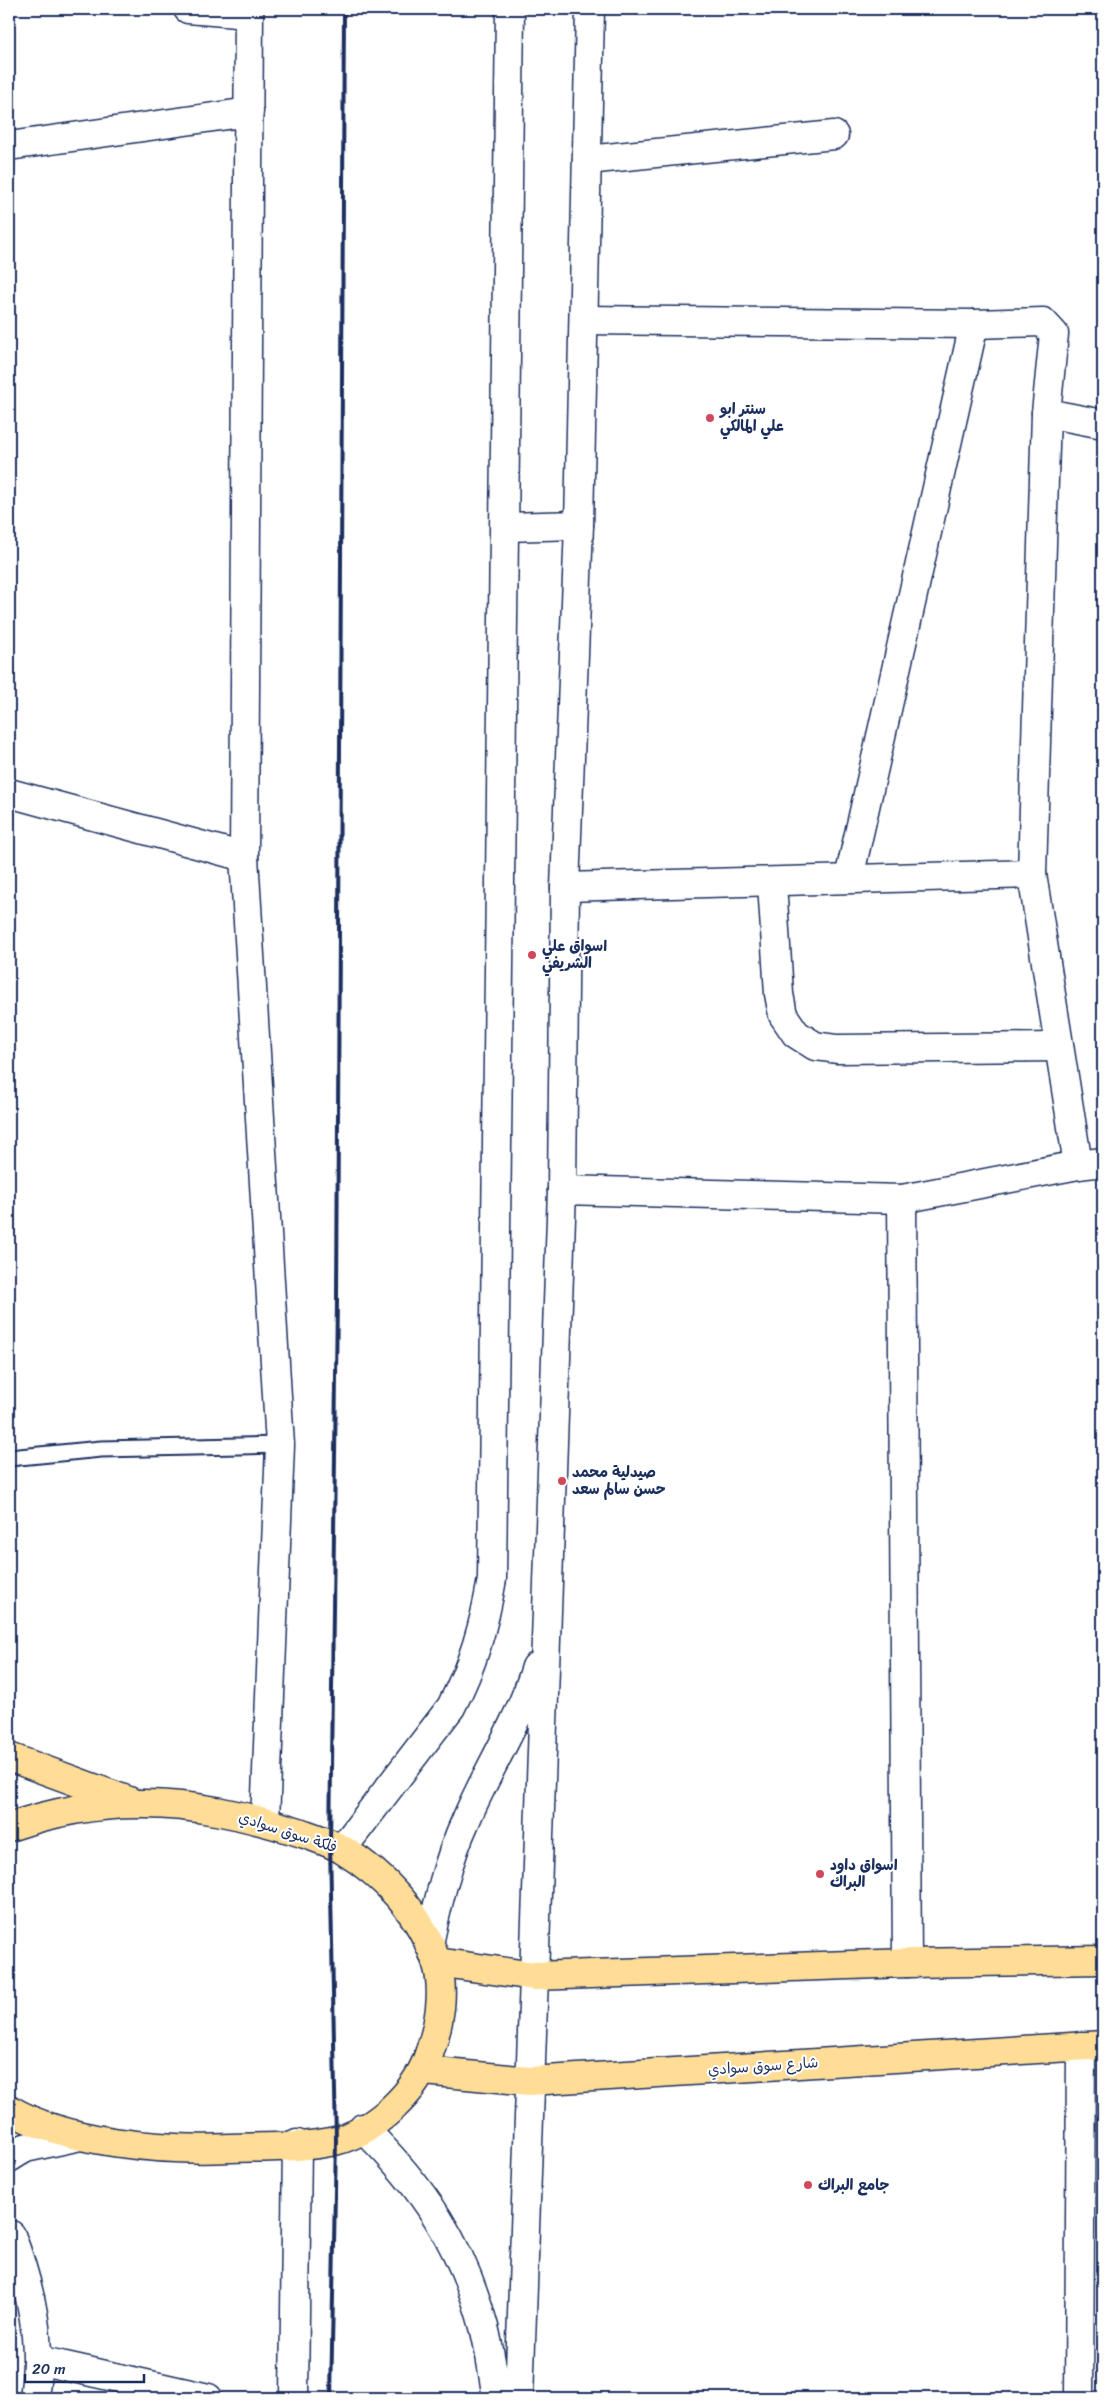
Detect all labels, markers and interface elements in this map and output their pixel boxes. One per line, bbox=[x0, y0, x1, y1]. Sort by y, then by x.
place label: سنتر ابو علي المالكي bbox=[719, 396, 784, 440]
marker: سنتر ابو علي المالكي bbox=[704, 412, 716, 424]
place label: اسواق علي الشريفي bbox=[542, 933, 607, 977]
marker: اسواق علي الشريفي bbox=[526, 949, 538, 961]
place label: صيدلية محمد حسن سالم سعد bbox=[572, 1459, 666, 1502]
marker: صيدلية محمد حسن سالم سعد bbox=[556, 1475, 568, 1487]
street label: فلكة سوق سوادي bbox=[235, 1804, 341, 1860]
place label: اسواق داود البراك bbox=[830, 1852, 898, 1895]
marker: اسواق داود البراك bbox=[814, 1868, 826, 1880]
street label: شارع سوق سوادي bbox=[707, 2049, 819, 2083]
place label: جامع البراك bbox=[818, 2172, 889, 2198]
marker: جامع البراك bbox=[802, 2179, 814, 2191]
scale bar bbox=[25, 2352, 144, 2384]
text: 20 m bbox=[32, 2356, 66, 2382]

